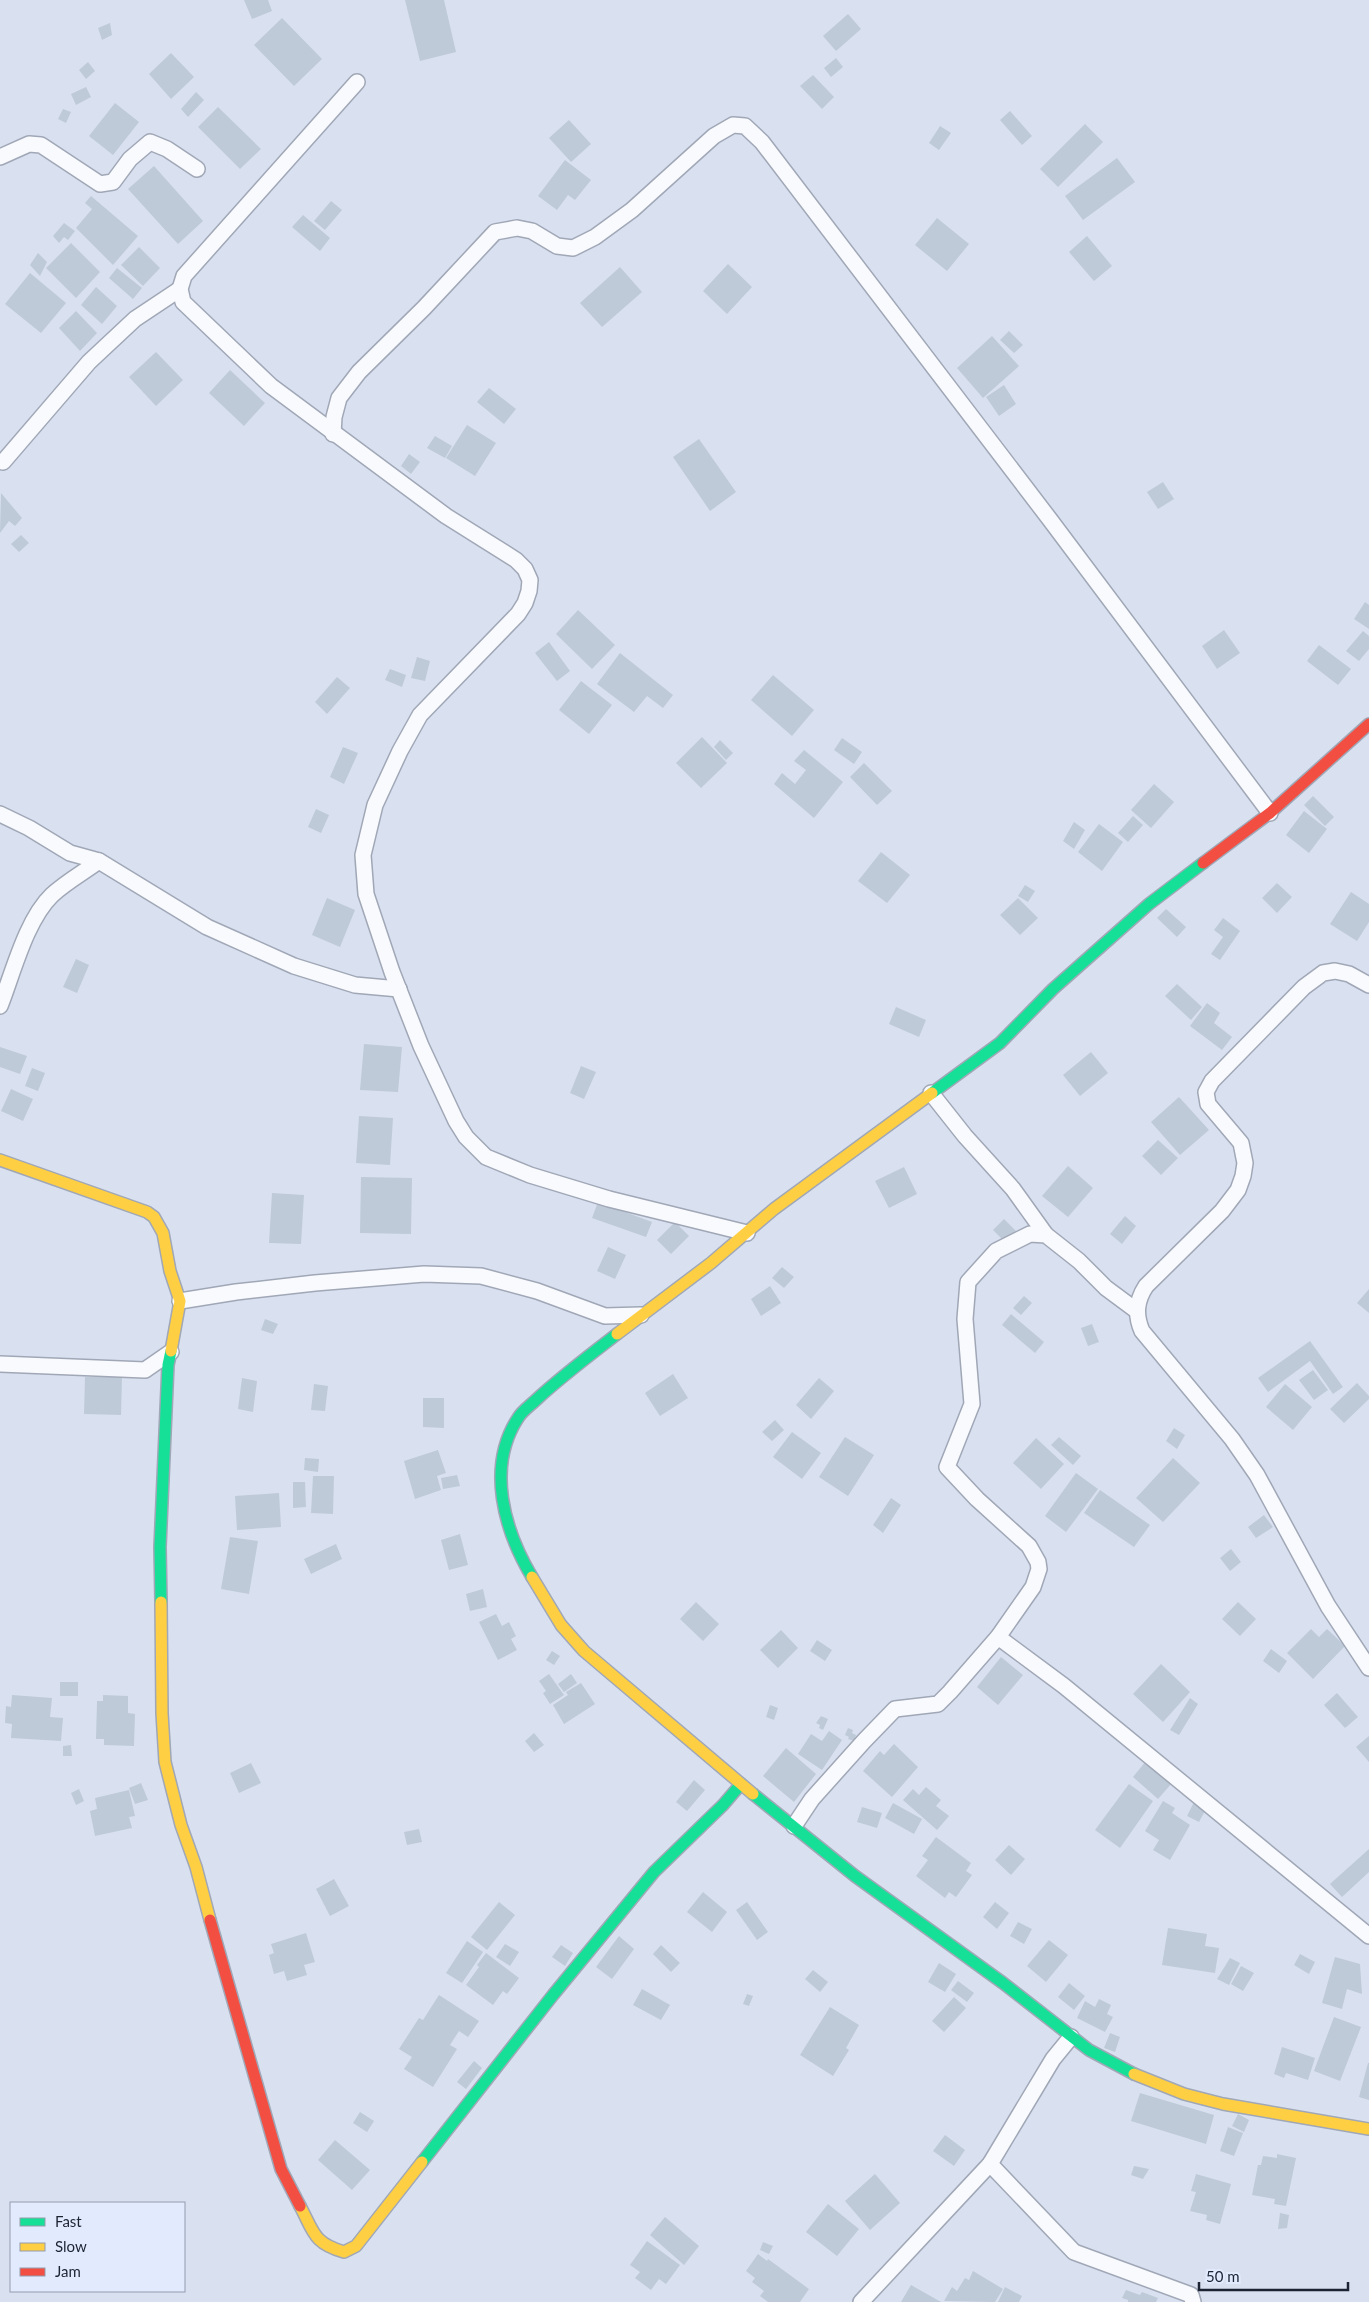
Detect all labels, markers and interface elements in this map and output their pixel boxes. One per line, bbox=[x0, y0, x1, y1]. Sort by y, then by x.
legend bbox=[10, 2202, 185, 2292]
text: Fast bbox=[55, 2212, 82, 2230]
text: Slow bbox=[55, 2237, 87, 2255]
scale bar bbox=[1199, 2260, 1348, 2292]
text: Jam bbox=[55, 2262, 81, 2280]
text: 50 m bbox=[1206, 2267, 1240, 2285]

